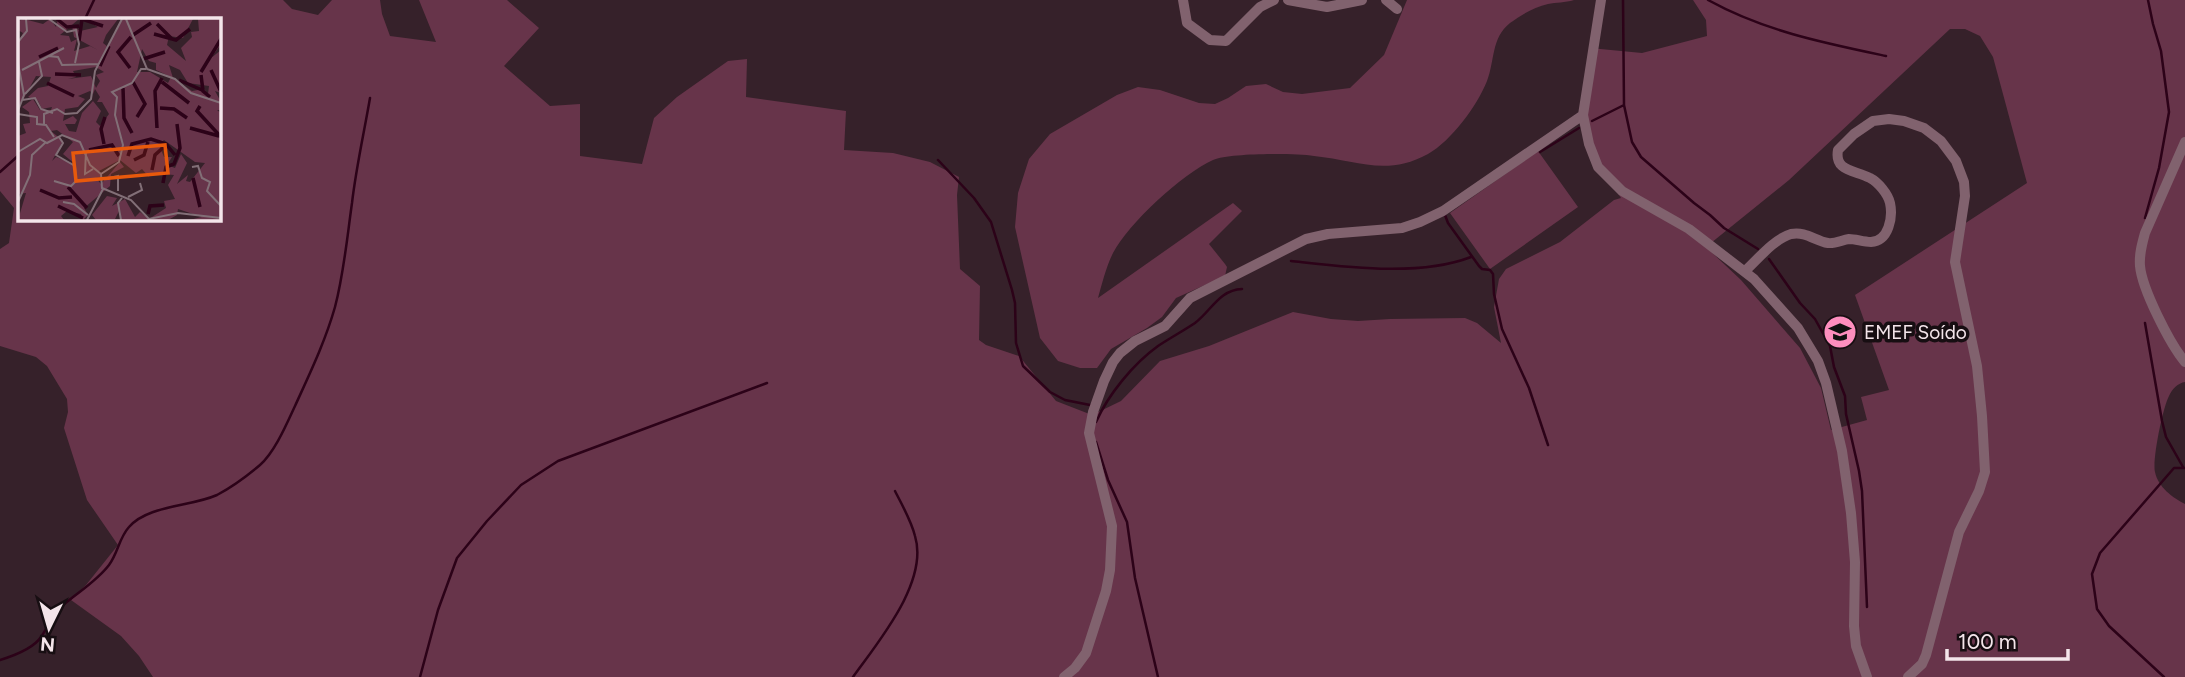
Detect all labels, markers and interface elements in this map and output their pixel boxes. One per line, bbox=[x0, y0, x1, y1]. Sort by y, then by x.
inset map bbox=[18, 18, 220, 220]
school or university icon: EMEF Soído bbox=[1821, 313, 1859, 351]
place label: EMEF Soído bbox=[1864, 321, 1967, 344]
north arrow bbox=[14, 593, 84, 663]
scale bar bbox=[1947, 618, 2068, 662]
text: 100 m bbox=[1958, 629, 2017, 654]
text: N bbox=[39, 632, 56, 657]

